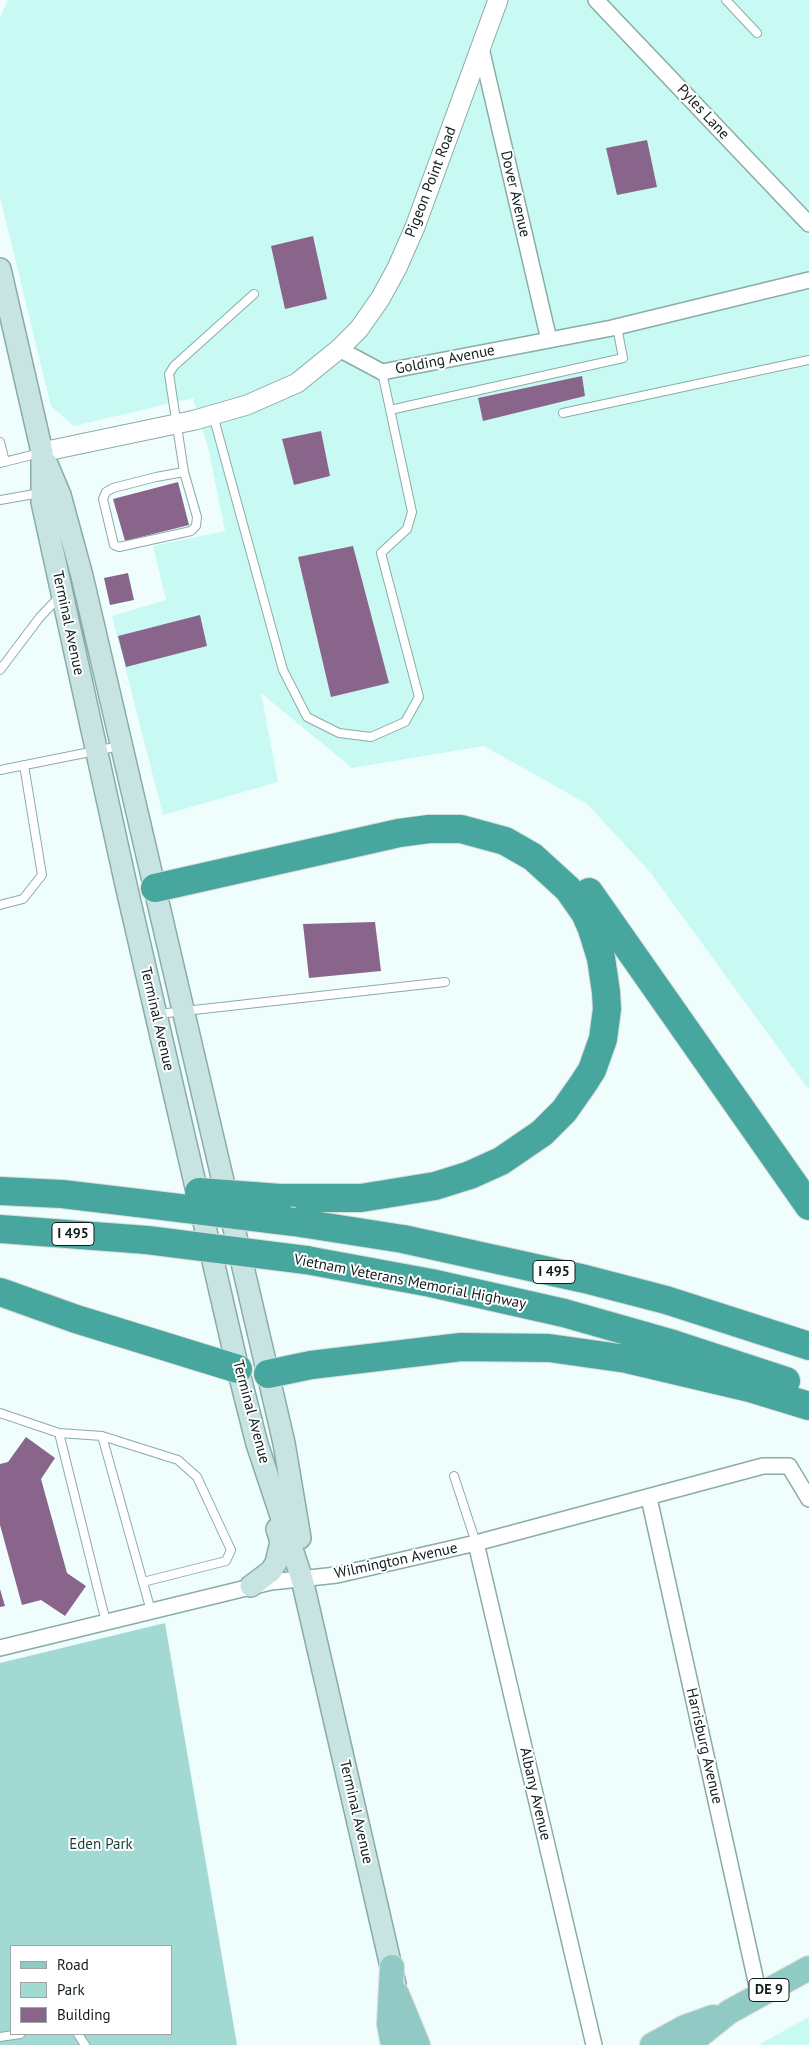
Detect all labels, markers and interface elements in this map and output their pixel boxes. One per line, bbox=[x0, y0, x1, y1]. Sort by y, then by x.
street label: Pyles Lane bbox=[673, 81, 733, 143]
street label: Pigeon Point Road bbox=[402, 124, 460, 240]
street label: Dover Avenue bbox=[496, 149, 534, 239]
street label: Golding Avenue bbox=[394, 342, 496, 378]
street label: Terminal Avenue bbox=[48, 569, 88, 677]
street label: Terminal Avenue bbox=[136, 965, 178, 1073]
road number: I 495 bbox=[52, 1222, 94, 1246]
street label: Vietnam Veterans Memorial Highway bbox=[292, 1251, 528, 1313]
road number: I 495 bbox=[533, 1260, 575, 1284]
street label: Terminal Avenue bbox=[229, 1358, 273, 1466]
street label: Wilmington Avenue bbox=[333, 1539, 459, 1583]
street label: Harrisburg Avenue bbox=[682, 1686, 726, 1806]
street label: Albany Avenue bbox=[516, 1746, 554, 1842]
street label: Terminal Avenue bbox=[335, 1758, 377, 1866]
park label: Eden Park bbox=[69, 1836, 133, 1854]
legend bbox=[10, 1945, 172, 2035]
text: Road bbox=[57, 1955, 89, 1974]
road number: DE 9 bbox=[749, 1978, 789, 2002]
text: Park bbox=[57, 1980, 85, 1999]
text: Building bbox=[57, 2005, 111, 2024]

